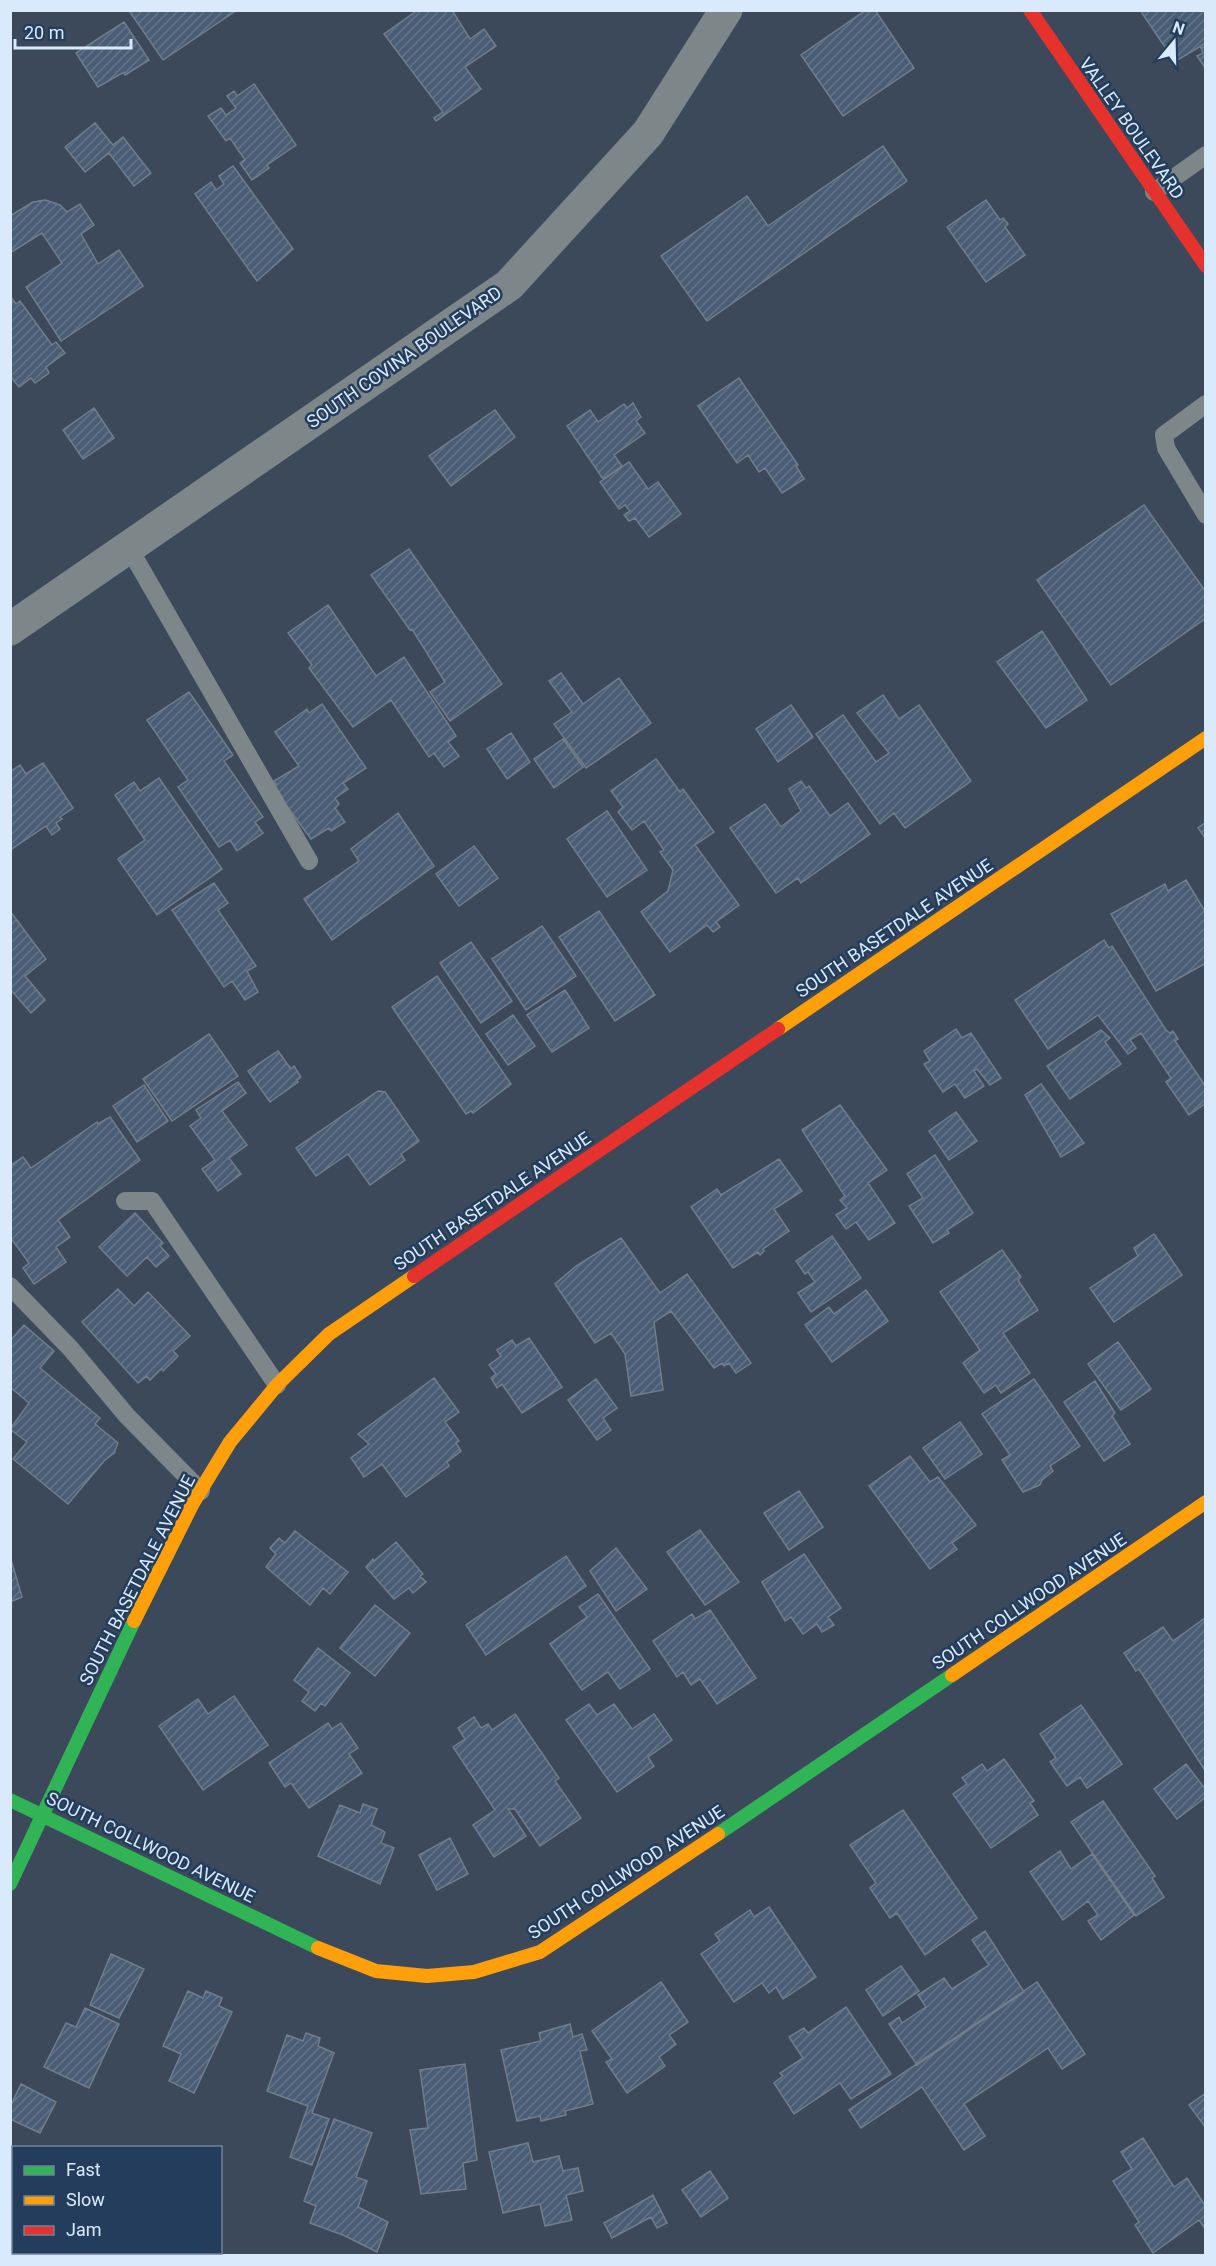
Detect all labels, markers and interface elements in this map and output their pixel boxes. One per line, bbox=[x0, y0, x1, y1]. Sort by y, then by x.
scale bar bbox=[15, 12, 130, 50]
north arrow bbox=[1144, 12, 1204, 72]
text: N bbox=[1170, 17, 1187, 39]
text: 20 m bbox=[24, 22, 64, 43]
street label: VALLEY BOULEVARD bbox=[1075, 53, 1189, 203]
street label: SOUTH COVINA BOULEVARD bbox=[303, 282, 505, 432]
street label: SOUTH BASETDALE AVENUE bbox=[792, 854, 996, 1002]
street label: SOUTH BASETDALE AVENUE bbox=[390, 1127, 594, 1275]
street label: SOUTH BASETDALE AVENUE bbox=[75, 1472, 199, 1688]
street label: SOUTH COLLWOOD AVENUE bbox=[928, 1528, 1130, 1674]
street label: SOUTH COLLWOOD AVENUE bbox=[43, 1787, 259, 1907]
street label: SOUTH COLLWOOD AVENUE bbox=[524, 1801, 728, 1943]
legend bbox=[12, 2146, 222, 2254]
text: Fast bbox=[66, 2159, 101, 2180]
text: Slow bbox=[66, 2189, 105, 2210]
text: Jam bbox=[66, 2219, 102, 2240]

